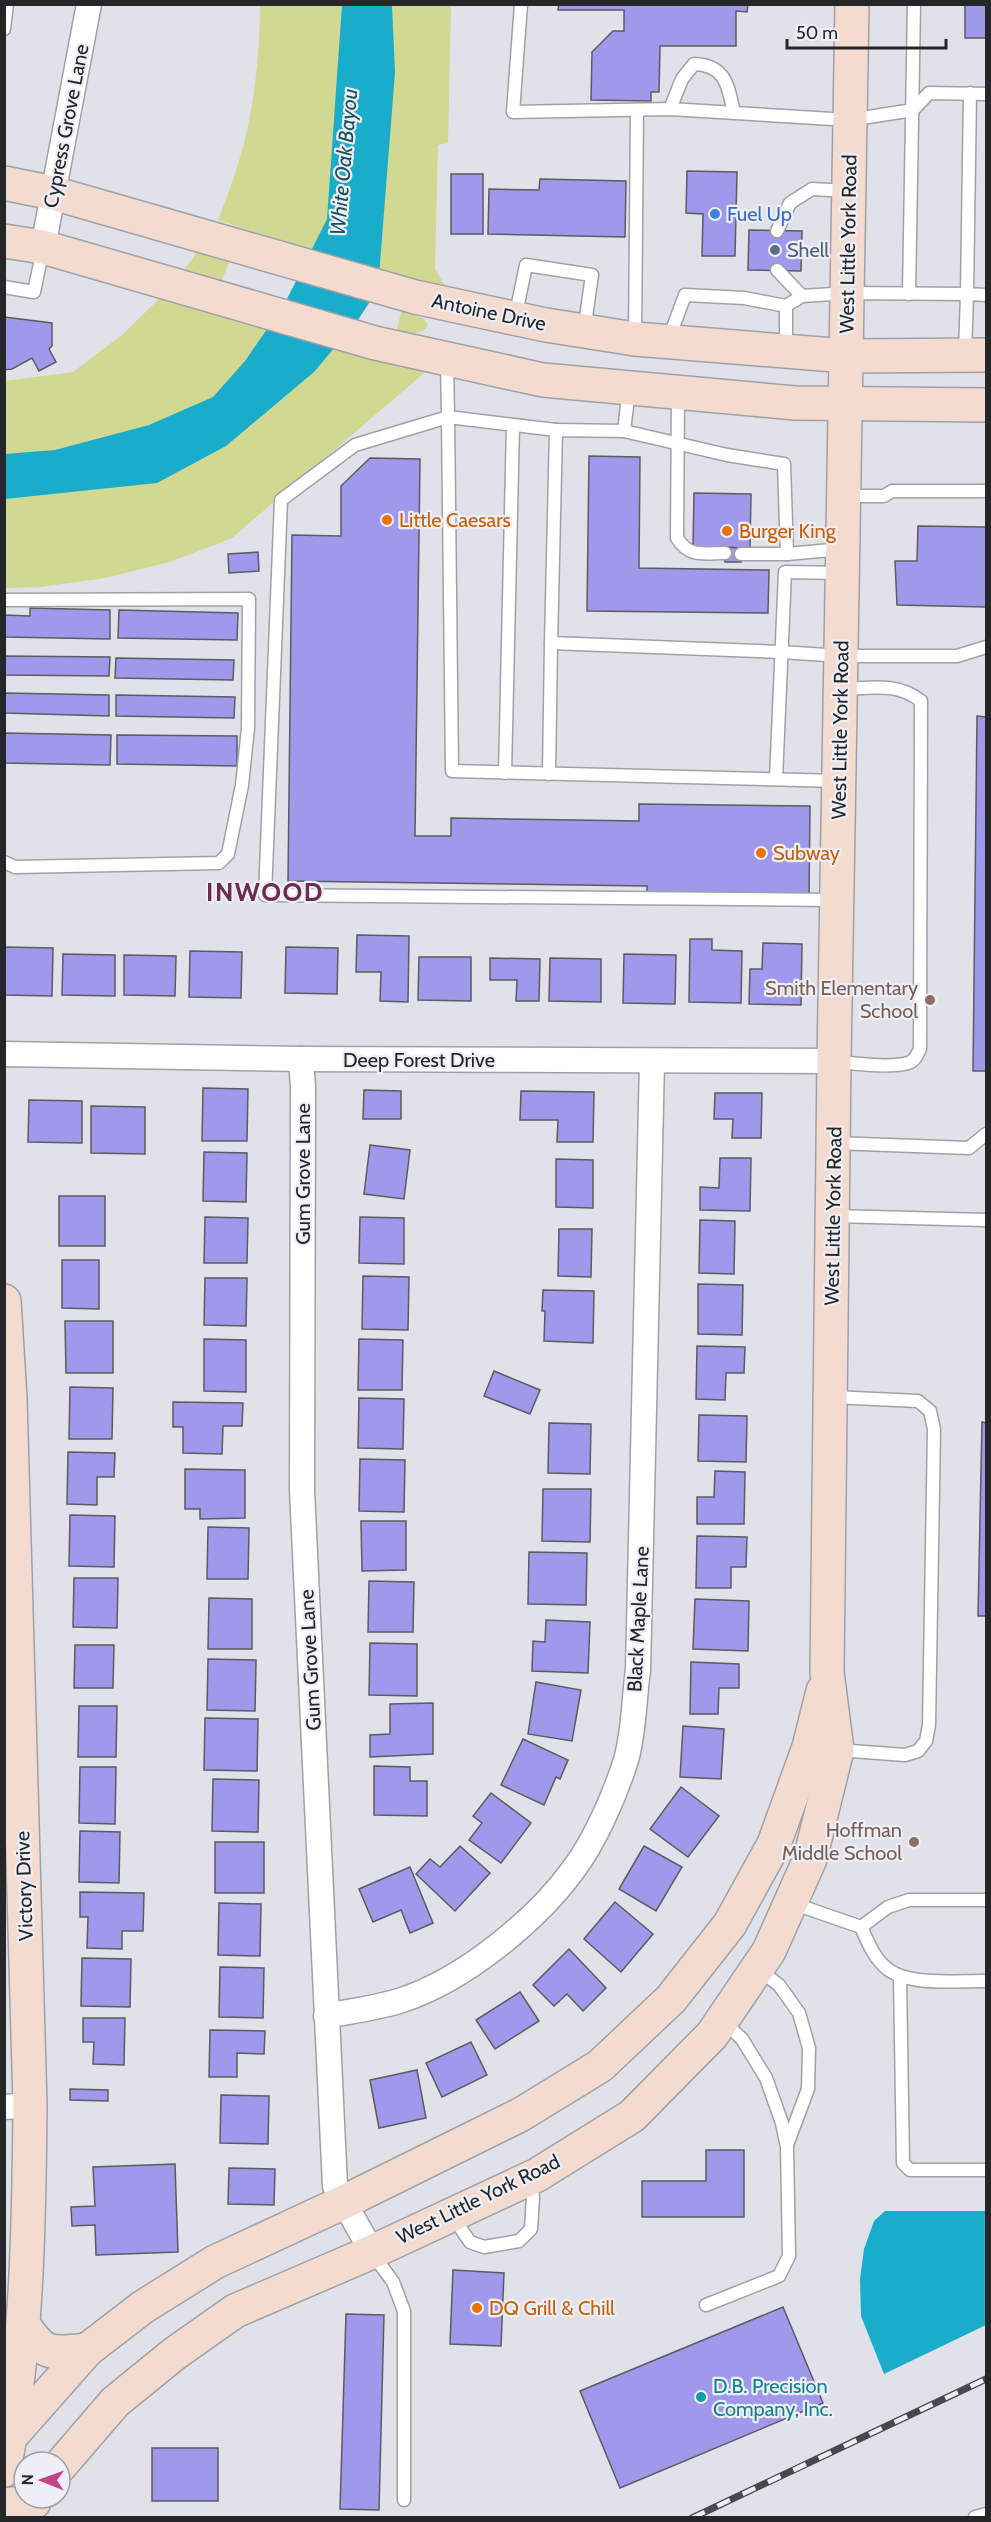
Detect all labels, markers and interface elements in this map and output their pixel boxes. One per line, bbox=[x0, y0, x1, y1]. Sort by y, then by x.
scale bar bbox=[787, 12, 946, 50]
text: 50 m bbox=[796, 22, 838, 44]
street label: Cypress Grove Lane bbox=[38, 42, 94, 210]
water label: White Oak Bayou bbox=[325, 88, 362, 236]
street label: West Little York Road bbox=[834, 154, 862, 334]
place label: Fuel Up bbox=[727, 202, 792, 226]
marker: Fuel Up bbox=[708, 207, 722, 221]
place label: Shell bbox=[787, 238, 829, 262]
marker: Shell bbox=[768, 243, 782, 257]
street label: Antoine Drive bbox=[430, 288, 548, 336]
place label: Little Caesars bbox=[399, 508, 511, 532]
marker: Little Caesars bbox=[380, 513, 394, 527]
place label: Burger King bbox=[739, 519, 837, 543]
marker: Burger King bbox=[720, 524, 734, 538]
street label: West Little York Road bbox=[826, 640, 854, 820]
place label: Subway bbox=[773, 841, 840, 865]
marker: Subway bbox=[754, 846, 768, 860]
district label: INWOOD bbox=[206, 876, 324, 908]
place label: Smith Elementary School bbox=[765, 976, 918, 1023]
marker: Smith Elementary School bbox=[923, 993, 937, 1007]
street label: Deep Forest Drive bbox=[343, 1048, 495, 1072]
street label: Gum Grove Lane bbox=[291, 1103, 315, 1245]
street label: West Little York Road bbox=[819, 1126, 847, 1306]
street label: Black Maple Lane bbox=[622, 1545, 654, 1693]
street label: Gum Grove Lane bbox=[294, 1589, 326, 1731]
place label: Hoffman Middle School bbox=[782, 1818, 902, 1865]
street label: Victory Drive bbox=[10, 1831, 38, 1941]
marker: Hoffman Middle School bbox=[907, 1835, 921, 1849]
street label: West Little York Road bbox=[392, 2149, 564, 2249]
place label: DQ Grill & Chill bbox=[489, 2296, 615, 2320]
marker: DQ Grill & Chill bbox=[470, 2301, 484, 2315]
place label: D.B. Precision Company, Inc. bbox=[713, 2374, 833, 2421]
marker: D.B. Precision Company, Inc. bbox=[694, 2390, 708, 2404]
north arrow bbox=[12, 2450, 72, 2510]
text: N bbox=[18, 2474, 37, 2486]

